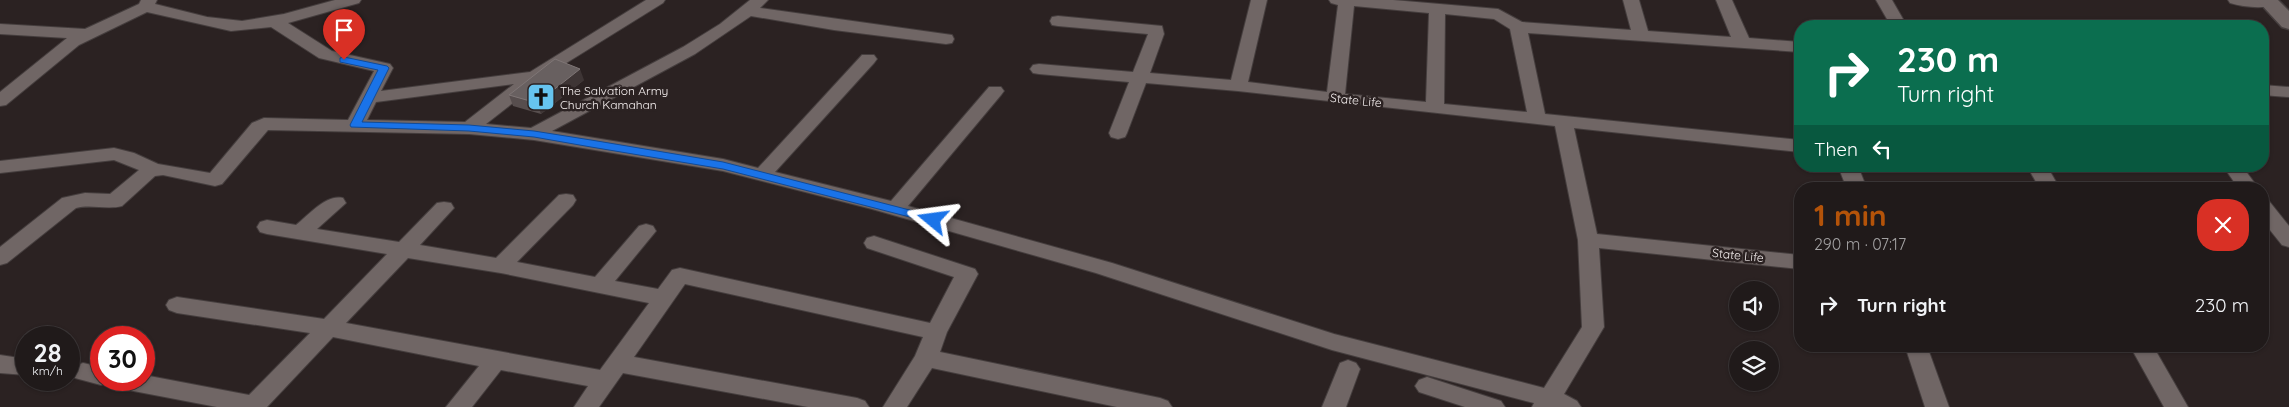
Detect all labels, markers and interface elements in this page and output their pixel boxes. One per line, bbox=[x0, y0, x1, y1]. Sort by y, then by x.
pin bbox=[323, 9, 365, 60]
icon: arrive bbox=[330, 16, 358, 44]
text: 230 m bbox=[1897, 37, 1999, 81]
icon: right bbox=[1814, 40, 1879, 105]
text: Turn right bbox=[1897, 80, 1994, 108]
church icon: The Salvation Army Church Kamahan bbox=[526, 82, 556, 112]
place label: The Salvation Army Church Kamahan bbox=[560, 83, 668, 112]
street label: State Life bbox=[1329, 90, 1383, 110]
icon: left bbox=[1868, 135, 1896, 163]
text: Then bbox=[1814, 137, 1858, 161]
position arrow bbox=[906, 193, 958, 245]
text: 1 min bbox=[1814, 196, 1887, 234]
button: close bbox=[2197, 199, 2249, 251]
text: 290 m · 07:17 bbox=[1814, 234, 1906, 254]
street label: State Life bbox=[1711, 245, 1765, 265]
map controls bbox=[1729, 281, 1779, 391]
button: sound bbox=[1729, 281, 1779, 331]
icon: right bbox=[1814, 291, 1842, 319]
text: Turn right bbox=[1857, 293, 1946, 317]
text: 230 m bbox=[2195, 293, 2249, 317]
speed limit sign: 30 bbox=[90, 326, 155, 391]
text: 28 bbox=[34, 337, 61, 368]
button: layers bbox=[1729, 341, 1779, 391]
text: km/h bbox=[32, 363, 63, 378]

